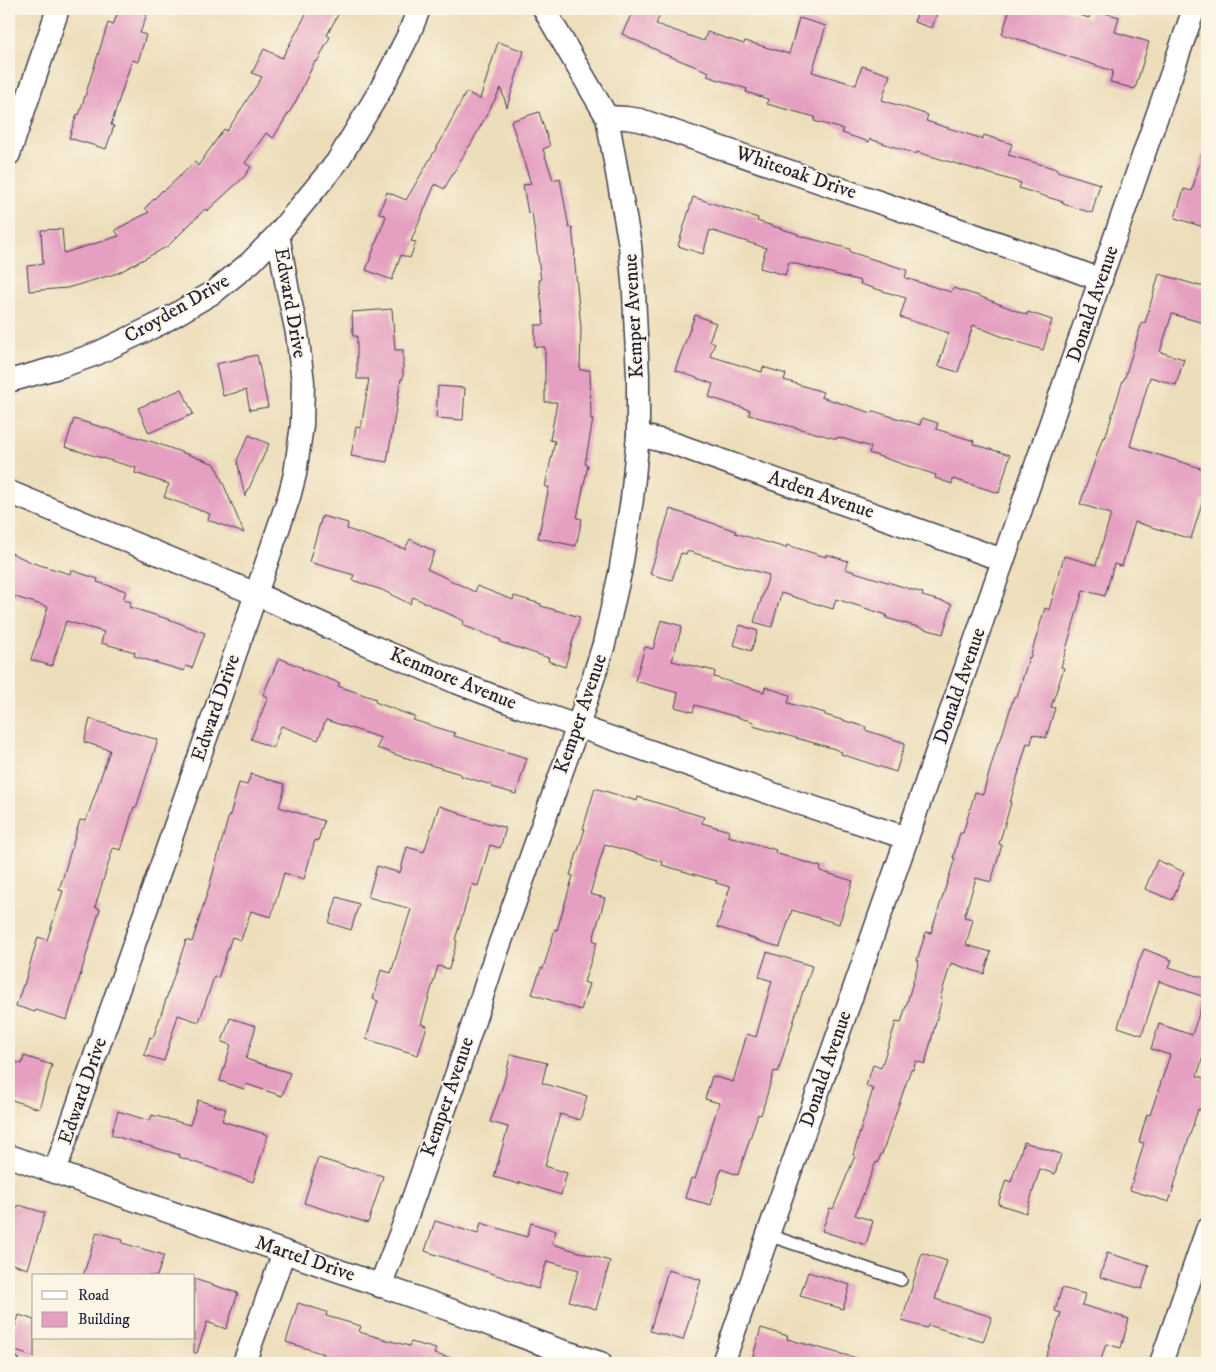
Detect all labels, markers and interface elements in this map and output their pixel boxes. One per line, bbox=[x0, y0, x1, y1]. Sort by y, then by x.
street label: Whiteoak Drive bbox=[731, 140, 860, 205]
street label: Donald Avenue bbox=[1061, 242, 1125, 366]
street label: Edward Drive bbox=[268, 246, 312, 360]
street label: Kemper Avenue bbox=[618, 253, 650, 379]
street label: Croyden Drive bbox=[120, 269, 234, 349]
street label: Arden Avenue bbox=[765, 465, 877, 525]
street label: Donald Avenue bbox=[928, 624, 992, 748]
street label: Kenmore Avenue bbox=[386, 642, 520, 716]
street label: Edward Drive bbox=[186, 651, 246, 765]
street label: Kemper Avenue bbox=[549, 651, 613, 777]
street label: Donald Avenue bbox=[794, 1007, 858, 1131]
street label: Edward Drive bbox=[53, 1034, 113, 1148]
street label: Kemper Avenue bbox=[416, 1034, 480, 1160]
street label: Martel Drive bbox=[252, 1230, 358, 1288]
legend bbox=[32, 1274, 195, 1340]
text: Road bbox=[78, 1286, 110, 1305]
text: Building bbox=[78, 1310, 130, 1329]

